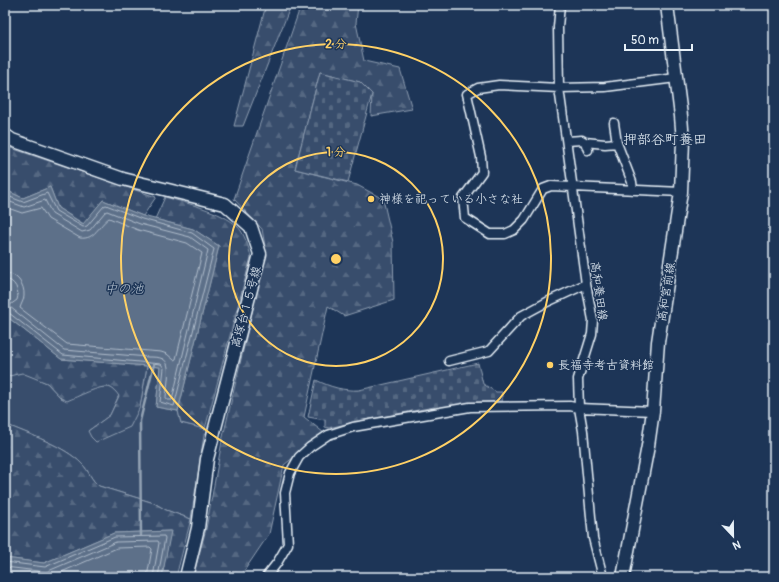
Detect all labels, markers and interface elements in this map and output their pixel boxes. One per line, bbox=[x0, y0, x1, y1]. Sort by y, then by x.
scale bar bbox=[625, 26, 692, 52]
text: 50 m bbox=[631, 33, 659, 48]
text: 2 分 bbox=[325, 37, 347, 52]
district label: 押部谷町養田 bbox=[623, 131, 707, 148]
text: 1 分 bbox=[326, 145, 346, 160]
place label: 神様を祀っている小さな社 bbox=[379, 192, 523, 207]
marker: 神様を祀っている小さな社 bbox=[366, 194, 376, 204]
centre of rings bbox=[329, 252, 343, 266]
street label: 高和養田線 bbox=[587, 260, 610, 322]
street label: 高和宮前線 bbox=[654, 261, 679, 323]
street label: 高塚台１５号線 bbox=[228, 265, 265, 350]
water label: 中の池 bbox=[104, 281, 144, 297]
place label: 長福寺考古資料館 bbox=[558, 358, 654, 373]
marker: 長福寺考古資料館 bbox=[545, 360, 555, 370]
north arrow bbox=[713, 516, 753, 556]
text: N bbox=[730, 537, 742, 552]

